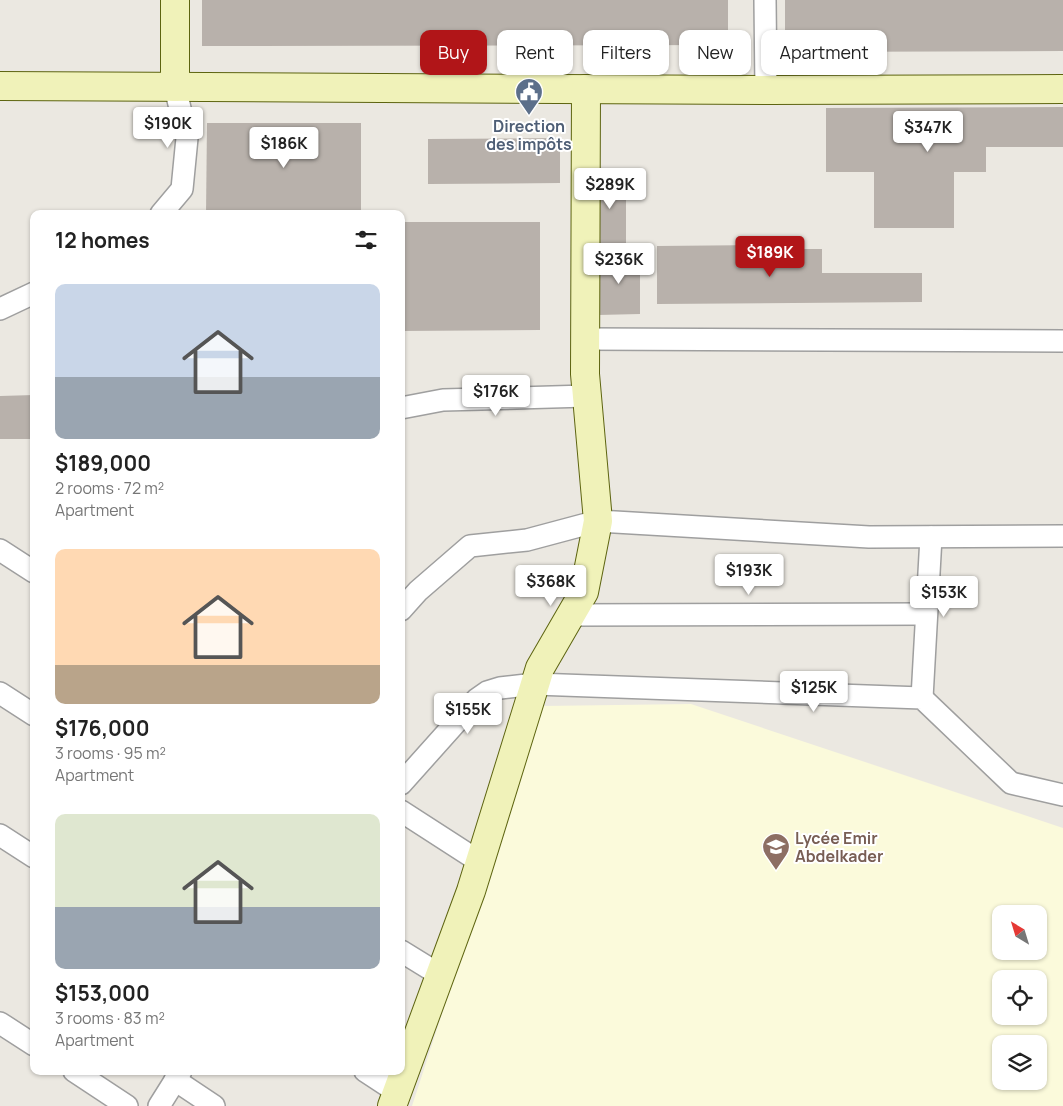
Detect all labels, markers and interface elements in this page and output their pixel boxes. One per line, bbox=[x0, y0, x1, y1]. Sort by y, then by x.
chip: Buy bbox=[420, 30, 487, 75]
chip: Rent bbox=[497, 30, 573, 75]
chip: Filters bbox=[583, 30, 669, 75]
chip: New bbox=[679, 30, 751, 75]
chip: Apartment bbox=[761, 30, 887, 75]
public building icon: Direction des impôts bbox=[514, 77, 544, 116]
pin: $190K bbox=[133, 106, 203, 149]
pin: $347K bbox=[893, 110, 963, 153]
text: $190K bbox=[144, 112, 192, 134]
place label: Direction des impôts bbox=[486, 115, 572, 155]
text: $347K bbox=[904, 116, 952, 138]
pin: $186K bbox=[249, 126, 319, 169]
text: $186K bbox=[260, 132, 308, 154]
pin: $289K bbox=[575, 168, 645, 210]
text: $289K bbox=[585, 173, 635, 195]
text: 12 homes bbox=[55, 226, 150, 254]
icon: filters bbox=[352, 226, 380, 254]
pin: $189K bbox=[735, 236, 805, 278]
text: $189K bbox=[746, 241, 794, 263]
pin: $236K bbox=[584, 242, 654, 285]
text: $236K bbox=[594, 248, 644, 270]
icon: home bbox=[173, 317, 263, 407]
pin: $176K bbox=[461, 374, 531, 417]
text: $176K bbox=[473, 380, 519, 402]
text: $189,000 bbox=[55, 449, 151, 477]
text: 2 rooms · 72 m² bbox=[55, 477, 164, 499]
text: Apartment bbox=[55, 499, 134, 521]
pin: $193K bbox=[714, 554, 784, 596]
text: $193K bbox=[726, 559, 772, 581]
pin: $368K bbox=[516, 564, 586, 607]
text: $368K bbox=[526, 570, 576, 592]
pin: $153K bbox=[909, 576, 979, 618]
text: $153K bbox=[921, 581, 967, 603]
icon: home bbox=[173, 582, 263, 672]
pin: $125K bbox=[779, 670, 849, 713]
text: $125K bbox=[791, 676, 837, 698]
pin: $155K bbox=[433, 692, 503, 735]
text: $155K bbox=[445, 698, 491, 720]
text: $176,000 bbox=[55, 714, 149, 742]
text: 3 rooms · 95 m² bbox=[55, 742, 166, 764]
text: Apartment bbox=[55, 764, 134, 786]
place label: Lycée Emir Abdelkader bbox=[795, 827, 883, 867]
school or university icon: Lycée Emir Abdelkader bbox=[761, 832, 791, 871]
icon: home bbox=[173, 847, 263, 937]
north arrow bbox=[992, 905, 1048, 960]
map controls bbox=[992, 905, 1047, 1090]
button: locate bbox=[992, 970, 1047, 1025]
text: $153,000 bbox=[55, 979, 150, 1007]
text: 3 rooms · 83 m² bbox=[55, 1007, 165, 1029]
text: Apartment bbox=[55, 1029, 134, 1051]
button: layers bbox=[992, 1035, 1047, 1090]

